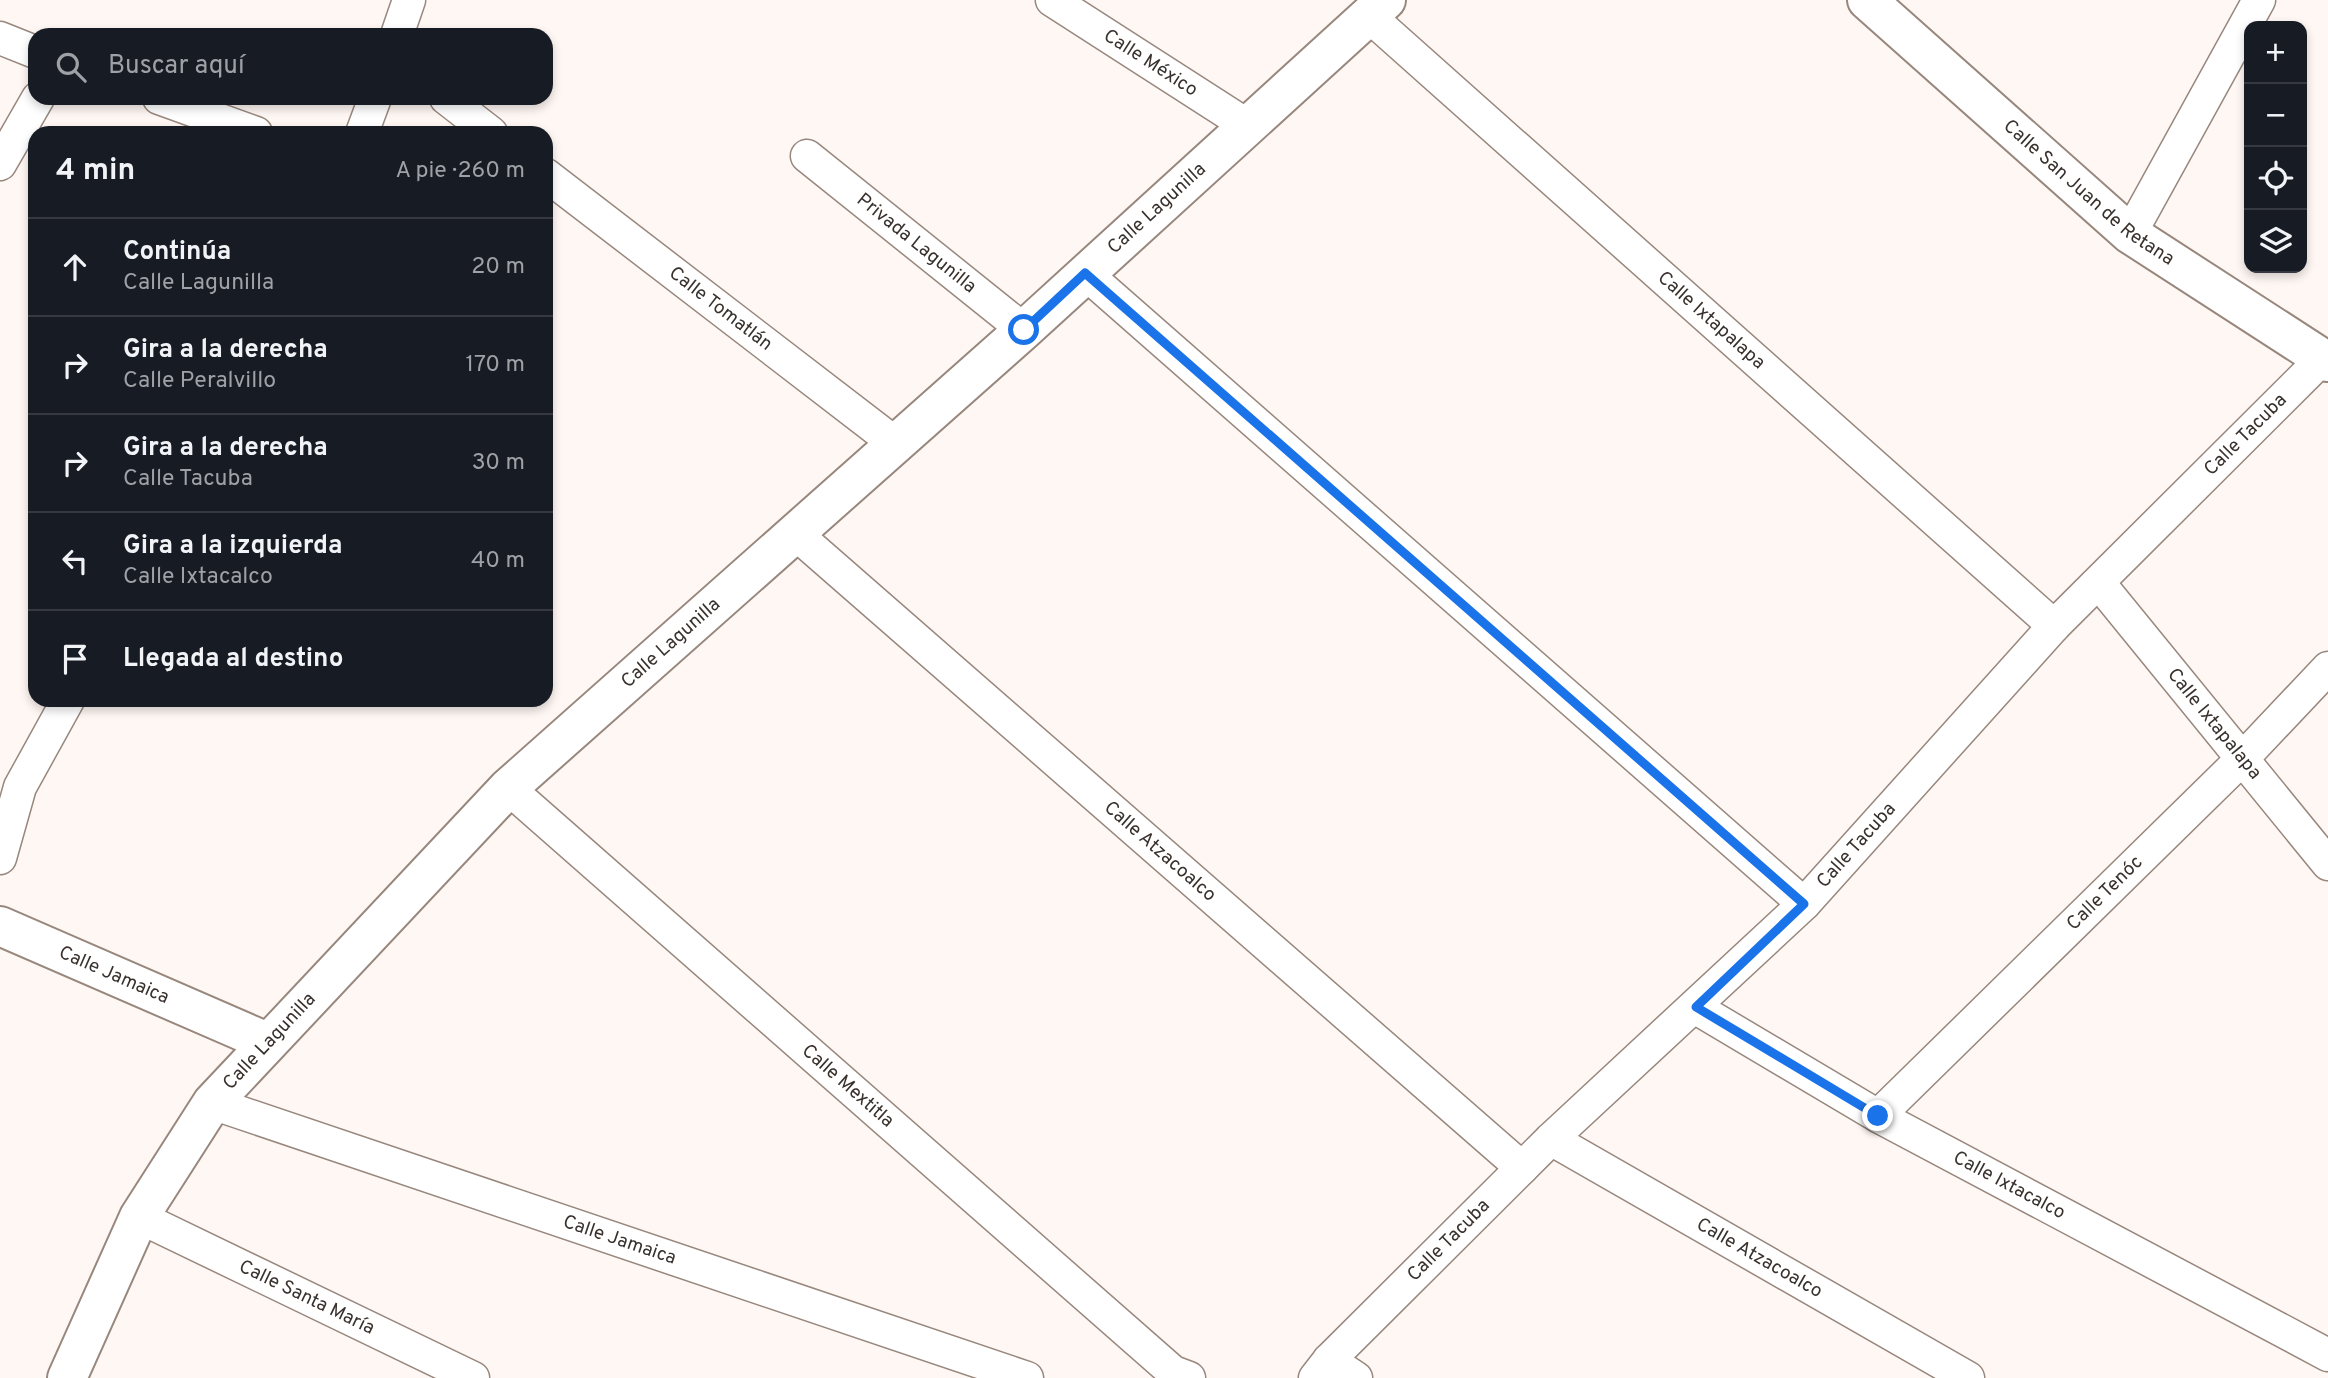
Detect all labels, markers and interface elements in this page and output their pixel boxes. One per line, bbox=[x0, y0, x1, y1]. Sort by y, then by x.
map controls bbox=[2244, 21, 2307, 273]
button: + bbox=[2244, 21, 2307, 84]
street label: Calle México bbox=[1099, 24, 1202, 102]
search box bbox=[28, 28, 553, 105]
icon: search bbox=[52, 48, 90, 86]
text: Buscar aquí bbox=[108, 50, 245, 83]
button: − bbox=[2244, 84, 2307, 147]
street label: Calle San Juan de Retana bbox=[1998, 115, 2179, 271]
button: locate bbox=[2244, 147, 2307, 210]
text: 4 min bbox=[56, 153, 135, 190]
text: A pie · 260 m bbox=[395, 157, 525, 186]
street label: Calle Lagunilla bbox=[1103, 158, 1211, 260]
street label: Privada Lagunilla bbox=[851, 188, 981, 299]
button: layers bbox=[2244, 210, 2307, 273]
text: Continúa bbox=[123, 236, 231, 269]
icon: ahead bbox=[56, 248, 94, 286]
text: 20 m bbox=[471, 253, 525, 282]
street label: Calle Tomatlán bbox=[664, 262, 777, 357]
street label: Calle Ixtapalapa bbox=[1652, 266, 1770, 375]
text: Calle Lagunilla bbox=[123, 269, 274, 298]
route start bbox=[1008, 314, 1039, 345]
text: Gira a la derecha bbox=[123, 334, 328, 367]
icon: right bbox=[56, 346, 94, 384]
text: 170 m bbox=[466, 351, 525, 380]
text: Calle Peralvillo bbox=[123, 367, 276, 396]
street label: Calle Tacuba bbox=[2199, 389, 2292, 481]
text: Gira a la derecha bbox=[123, 432, 328, 465]
icon: right bbox=[56, 444, 94, 482]
text: 30 m bbox=[472, 449, 525, 478]
text: Calle Tacuba bbox=[123, 465, 253, 494]
text: Gira a la izquierda bbox=[123, 530, 342, 563]
icon: left bbox=[56, 542, 94, 580]
text: 40 m bbox=[471, 547, 525, 576]
text: Calle Ixtacalco bbox=[123, 563, 273, 592]
street label: Calle Lagunilla bbox=[616, 593, 726, 694]
icon: arrive bbox=[56, 640, 94, 678]
text: Llegada al destino bbox=[123, 643, 343, 676]
street label: Calle Ixtapalapa bbox=[2162, 664, 2266, 785]
street label: Calle Atzacoalco bbox=[1099, 796, 1221, 907]
street label: Calle Tacuba bbox=[1812, 798, 1901, 893]
street label: Calle Tenóc bbox=[2062, 851, 2148, 936]
street label: Calle Jamaica bbox=[55, 941, 173, 1010]
street label: Calle Lagunilla bbox=[218, 988, 321, 1095]
street label: Calle Mextitla bbox=[796, 1039, 899, 1133]
route end bbox=[1862, 1100, 1893, 1131]
street label: Calle Ixtacalco bbox=[1949, 1146, 2069, 1225]
street label: Calle Tacuba bbox=[1402, 1194, 1495, 1287]
street label: Calle Jamaica bbox=[560, 1210, 679, 1271]
street label: Calle Atzacoalco bbox=[1692, 1213, 1827, 1304]
street label: Calle Santa María bbox=[235, 1255, 378, 1341]

